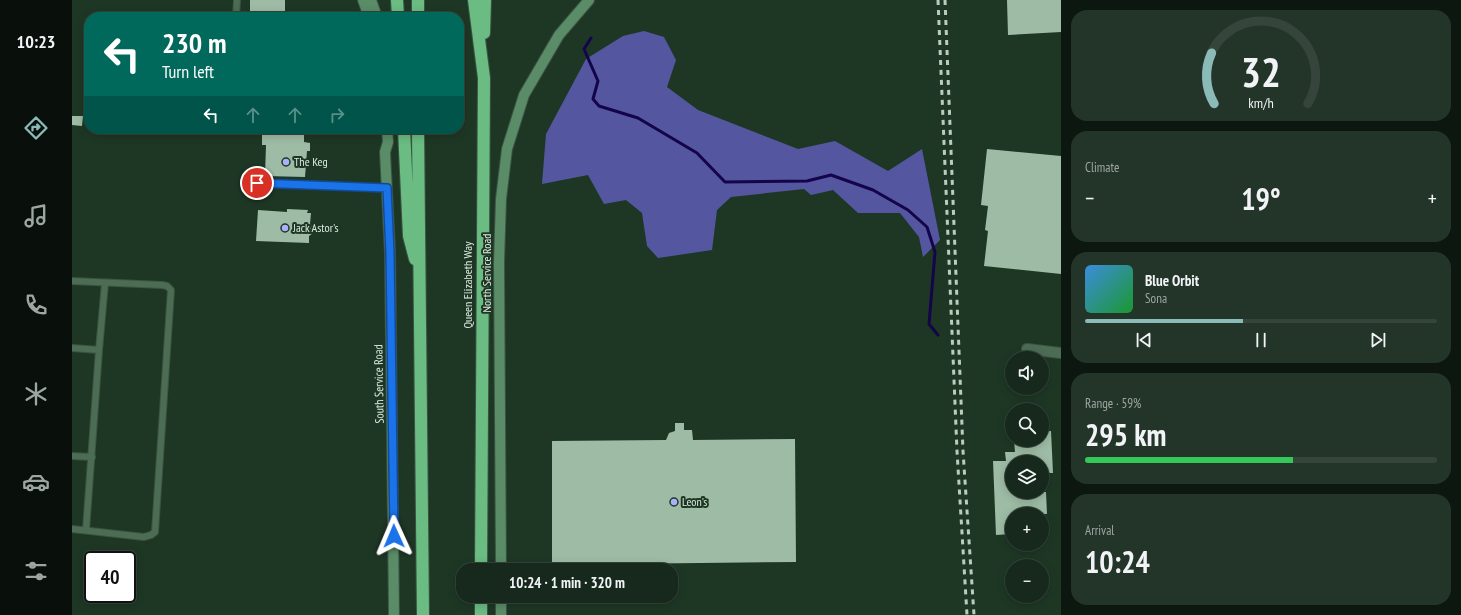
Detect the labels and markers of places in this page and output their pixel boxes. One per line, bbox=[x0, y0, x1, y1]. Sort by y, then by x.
place label: The Keg bbox=[294, 154, 328, 169]
marker: The Keg bbox=[281, 157, 291, 167]
pin bbox=[240, 166, 274, 200]
place label: Jack Astor's bbox=[292, 220, 339, 235]
marker: Jack Astor's bbox=[280, 223, 290, 233]
place label: Leon's bbox=[682, 494, 707, 509]
marker: Leon's bbox=[669, 497, 679, 507]

